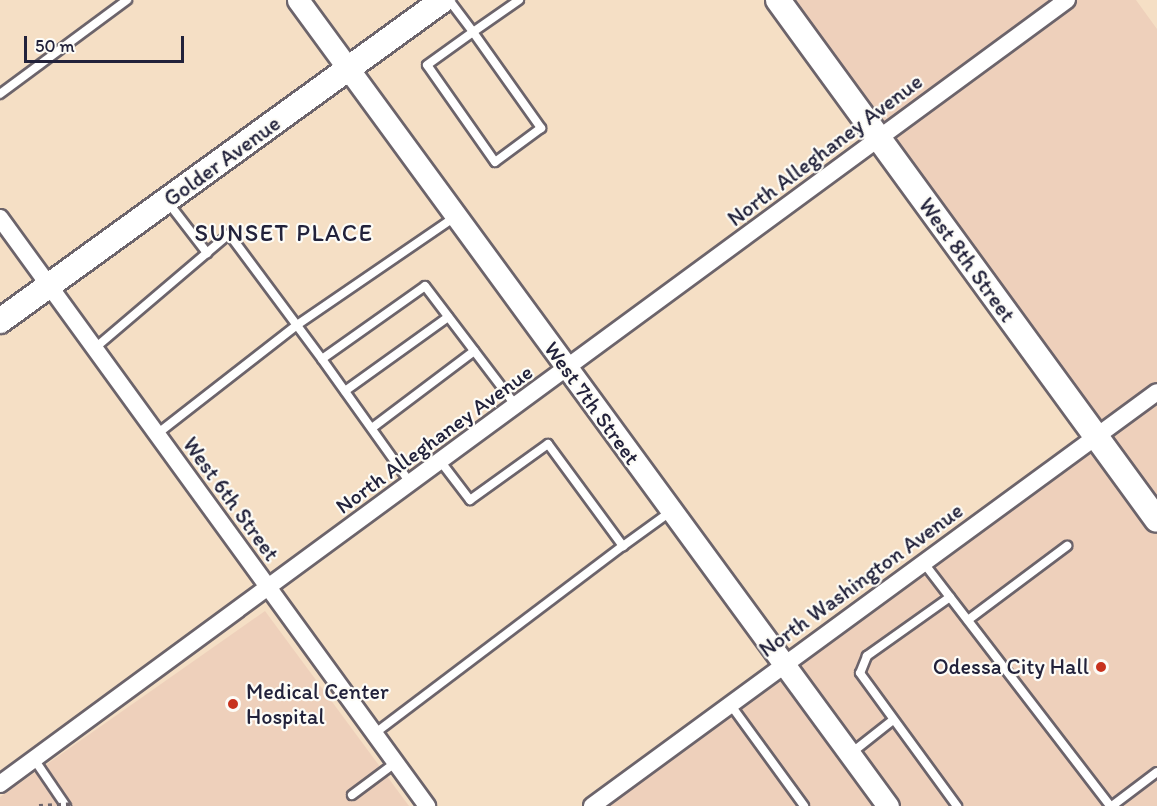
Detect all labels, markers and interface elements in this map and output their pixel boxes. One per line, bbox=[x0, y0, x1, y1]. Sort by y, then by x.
scale bar bbox=[27, 24, 188, 62]
text: 50 m bbox=[35, 35, 75, 57]
street label: North Alleghaney Avenue bbox=[722, 68, 928, 232]
street label: Golder Avenue bbox=[159, 110, 285, 212]
street label: West 8th Street bbox=[913, 193, 1021, 327]
district label: SUNSET PLACE bbox=[194, 219, 374, 247]
street label: West 7th Street bbox=[539, 337, 645, 469]
street label: North Alleghaney Avenue bbox=[330, 359, 538, 519]
street label: West 6th Street bbox=[177, 432, 285, 566]
street label: North Washington Avenue bbox=[754, 497, 968, 663]
place label: Odessa City Hall bbox=[933, 654, 1089, 680]
marker: Odessa City Hall bbox=[1094, 660, 1108, 674]
place label: Medical Center Hospital bbox=[246, 678, 389, 730]
marker: Medical Center Hospital bbox=[224, 695, 242, 713]

